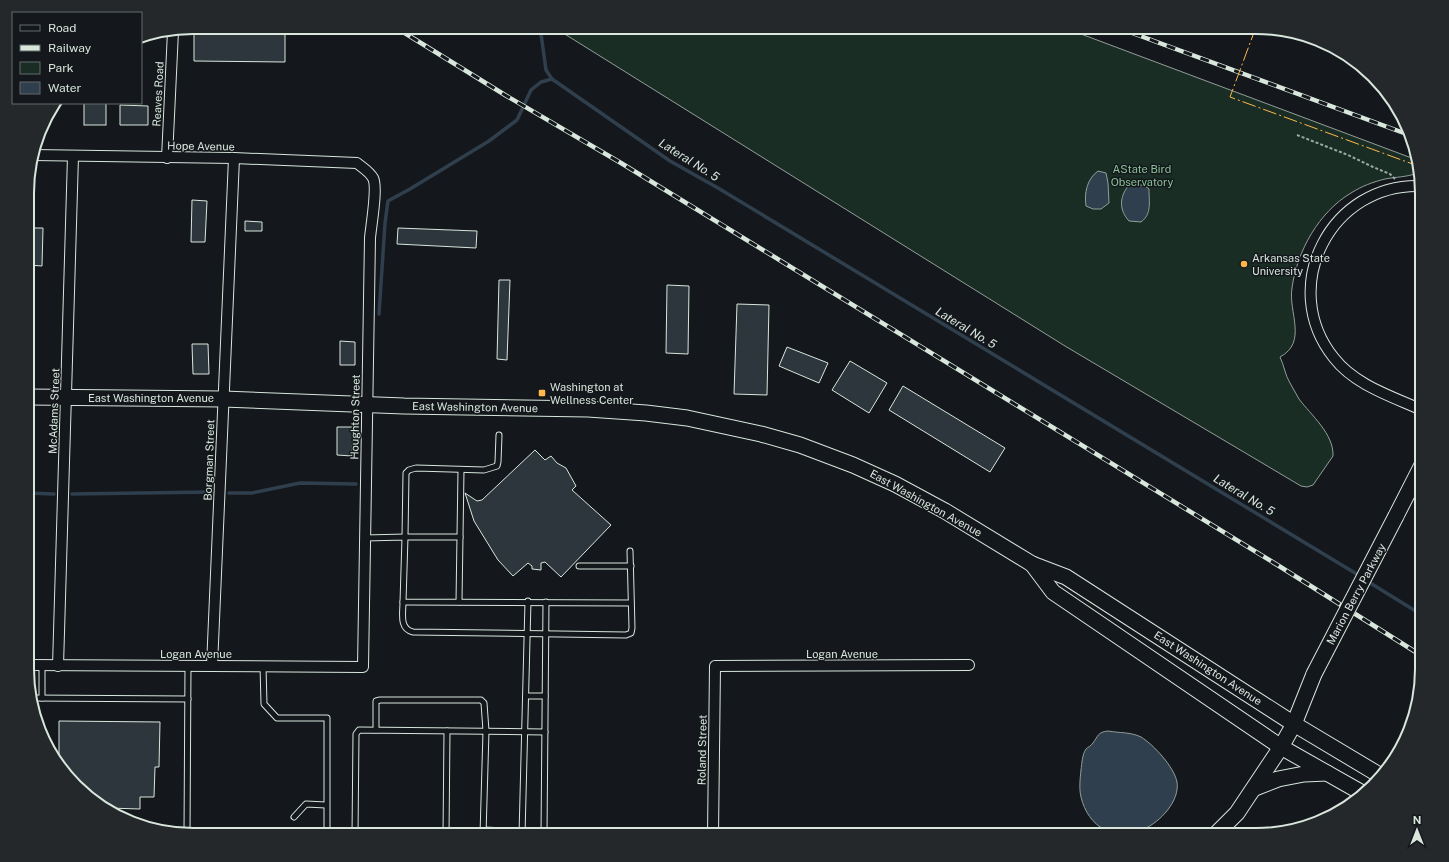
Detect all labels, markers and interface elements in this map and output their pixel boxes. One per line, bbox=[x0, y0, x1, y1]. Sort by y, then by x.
legend bbox=[12, 12, 142, 104]
text: Road bbox=[48, 21, 76, 35]
text: Railway bbox=[48, 41, 92, 55]
text: Park bbox=[48, 61, 74, 75]
street label: Reaves Road bbox=[150, 61, 166, 127]
text: Water bbox=[48, 81, 82, 95]
water label: Lateral No. 5 bbox=[656, 136, 722, 184]
street label: Hope Avenue bbox=[167, 139, 235, 153]
park label: AState Bird Observatory bbox=[1111, 163, 1173, 188]
place label: Arkansas State University bbox=[1252, 252, 1330, 277]
marker: Arkansas State University bbox=[1239, 259, 1249, 269]
water label: Lateral No. 5 bbox=[933, 304, 1000, 352]
street label: McAdams Street bbox=[47, 368, 61, 454]
street label: Houghton Street bbox=[348, 374, 362, 460]
place label: Washington at Wellness Center bbox=[550, 381, 634, 406]
marker: Washington at Wellness Center bbox=[537, 388, 547, 398]
street label: East Washington Avenue bbox=[88, 392, 214, 404]
street label: East Washington Avenue bbox=[412, 400, 538, 414]
street label: Borgman Street bbox=[202, 419, 216, 501]
street label: East Washington Avenue bbox=[868, 467, 984, 539]
water label: Lateral No. 5 bbox=[1211, 471, 1278, 519]
street label: Marion Berry Parkway bbox=[1324, 541, 1388, 647]
street label: East Washington Avenue bbox=[1152, 629, 1264, 707]
street label: Logan Avenue bbox=[160, 648, 232, 660]
street label: Logan Avenue bbox=[806, 648, 878, 660]
street label: Roland Street bbox=[695, 715, 709, 785]
north arrow bbox=[1397, 810, 1437, 850]
text: N bbox=[1413, 814, 1421, 826]

